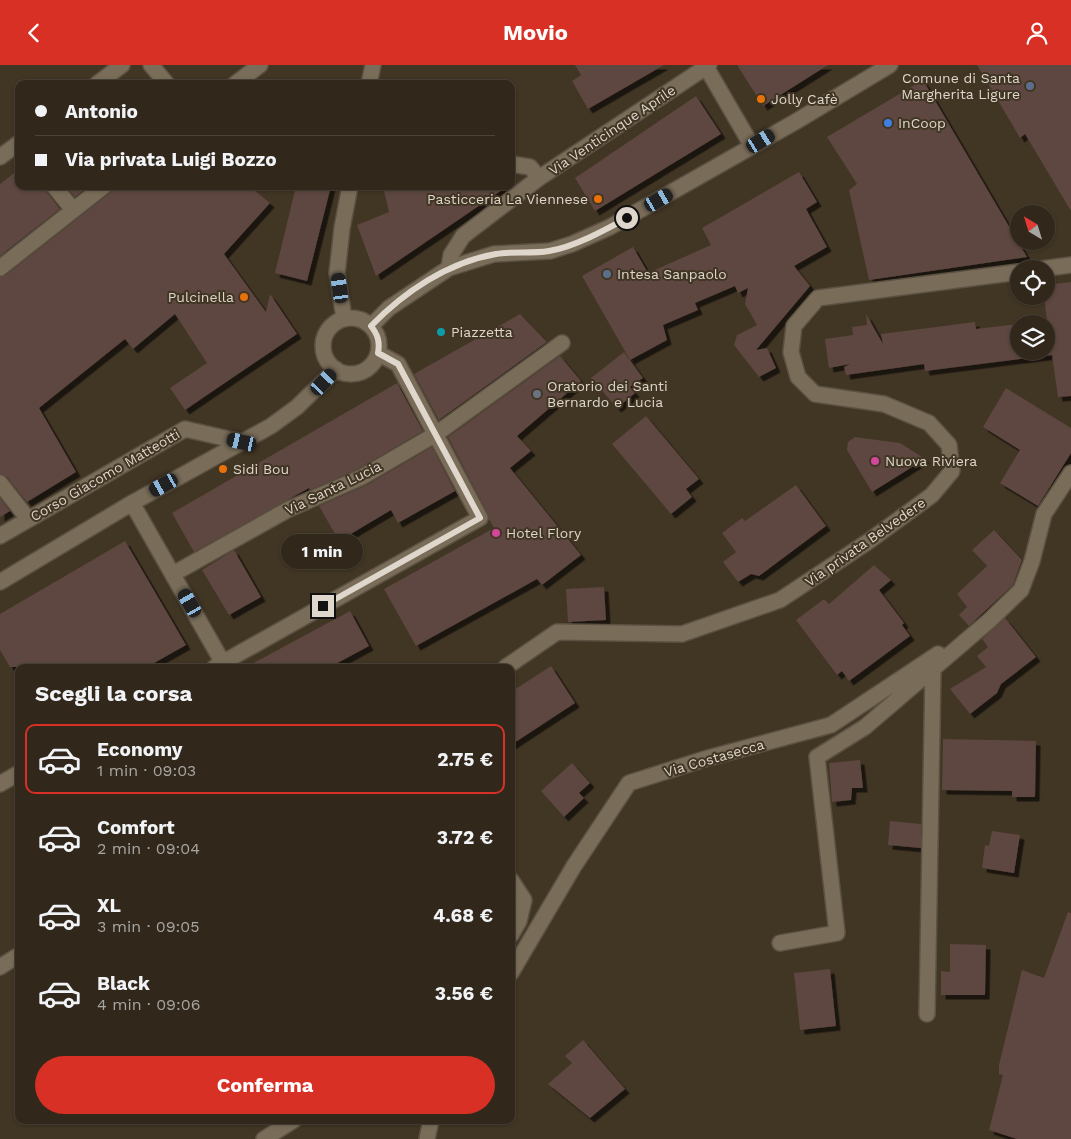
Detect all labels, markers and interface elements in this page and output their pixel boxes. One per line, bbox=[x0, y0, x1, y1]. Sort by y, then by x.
icon: back bbox=[20, 19, 48, 47]
icon: person bbox=[1023, 19, 1051, 47]
text: Movio bbox=[503, 20, 568, 45]
place label: Comune di Santa Margherita Ligure bbox=[901, 70, 1020, 102]
marker: Comune di Santa Margherita Ligure bbox=[1024, 80, 1036, 92]
street label: Via Venticinque Aprile bbox=[546, 82, 678, 178]
place label: Jolly Cafè bbox=[771, 91, 838, 107]
marker: Jolly Cafè bbox=[755, 93, 767, 105]
text: Antonio bbox=[65, 100, 138, 123]
place label: InCoop bbox=[898, 115, 946, 131]
marker: InCoop bbox=[882, 117, 894, 129]
car bbox=[744, 127, 777, 155]
text: Via privata Luigi Bozzo bbox=[65, 148, 277, 171]
car bbox=[642, 186, 675, 214]
place label: Pasticceria La Viennese bbox=[427, 191, 588, 207]
marker: Pasticceria La Viennese bbox=[592, 193, 604, 205]
north arrow bbox=[1010, 205, 1055, 250]
map controls bbox=[1010, 205, 1055, 360]
route start bbox=[616, 207, 638, 229]
button: locate bbox=[1010, 260, 1055, 305]
place label: Intesa Sanpaolo bbox=[617, 266, 727, 282]
marker: Intesa Sanpaolo bbox=[601, 268, 613, 280]
car bbox=[330, 272, 349, 304]
place label: Pulcinella bbox=[168, 289, 234, 305]
marker: Pulcinella bbox=[238, 291, 250, 303]
button: layers bbox=[1010, 315, 1055, 360]
place label: Piazzetta bbox=[451, 324, 513, 340]
marker: Piazzetta bbox=[435, 326, 447, 338]
car bbox=[308, 366, 339, 398]
place label: Oratorio dei Santi Bernardo e Lucia bbox=[547, 378, 668, 410]
marker: Oratorio dei Santi Bernardo e Lucia bbox=[531, 388, 543, 400]
street label: Corso Giacomo Matteotti bbox=[27, 426, 183, 524]
car bbox=[225, 431, 258, 453]
place label: Nuova Riviera bbox=[885, 453, 977, 469]
marker: Nuova Riviera bbox=[869, 455, 881, 467]
street label: Via Santa Lucia bbox=[282, 458, 384, 518]
place label: Sidi Bou bbox=[233, 461, 289, 477]
marker: Sidi Bou bbox=[217, 463, 229, 475]
car bbox=[147, 471, 180, 499]
street label: Via privata Belvedere bbox=[802, 494, 928, 590]
place label: Hotel Flory bbox=[506, 525, 582, 541]
marker: Hotel Flory bbox=[490, 527, 502, 539]
callout: 1 min bbox=[282, 533, 364, 569]
text: 1 min bbox=[301, 542, 343, 561]
car bbox=[176, 586, 203, 620]
route end bbox=[312, 595, 334, 617]
text: Scegli la corsa bbox=[35, 681, 192, 706]
street label: Via Costasecca bbox=[662, 736, 766, 780]
icon: car bbox=[37, 737, 82, 782]
text: Economy bbox=[97, 738, 182, 761]
text: 2.75 € bbox=[437, 748, 493, 771]
text: 1 min · 09:03 bbox=[97, 761, 196, 780]
icon: car bbox=[37, 815, 82, 860]
text: Comfort bbox=[97, 816, 175, 839]
text: 3.72 € bbox=[437, 826, 493, 849]
text: 2 min · 09:04 bbox=[97, 839, 200, 858]
icon: car bbox=[37, 893, 82, 938]
text: XL bbox=[97, 894, 121, 917]
text: 4.68 € bbox=[433, 904, 493, 927]
text: 3 min · 09:05 bbox=[97, 917, 200, 936]
icon: car bbox=[37, 971, 82, 1016]
text: Black bbox=[97, 972, 150, 995]
text: 3.56 € bbox=[435, 982, 493, 1005]
text: 4 min · 09:06 bbox=[97, 995, 200, 1014]
button: Conferma bbox=[35, 1056, 495, 1114]

